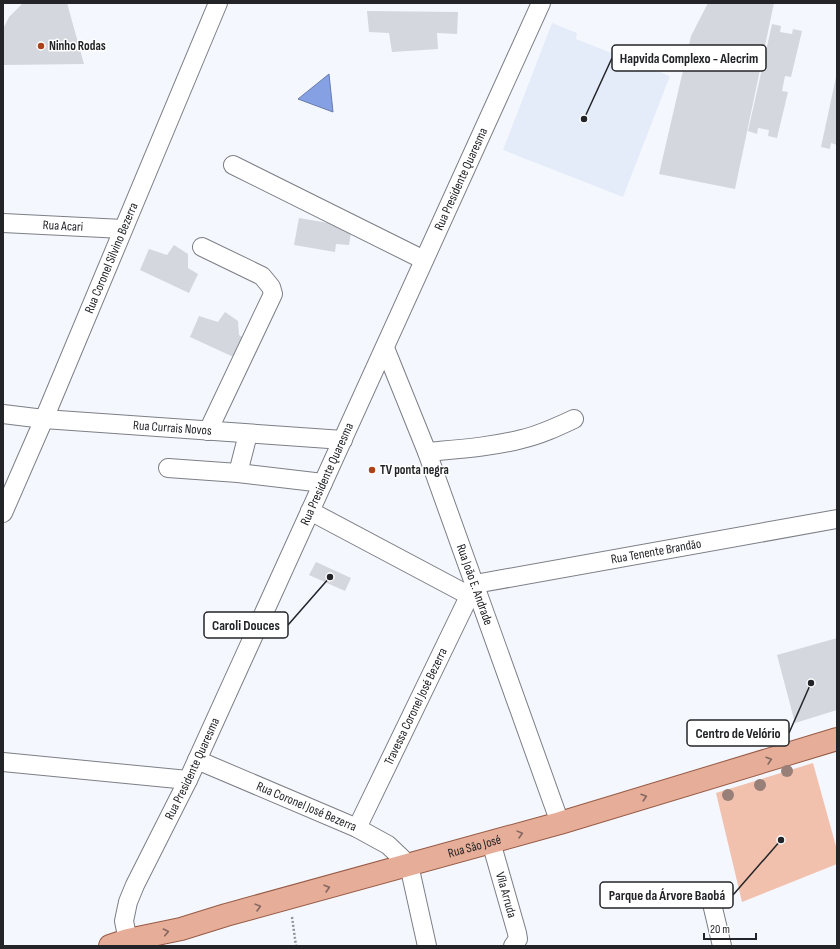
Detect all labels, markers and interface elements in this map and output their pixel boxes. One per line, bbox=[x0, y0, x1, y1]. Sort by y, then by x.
place label: Ninho Rodas bbox=[49, 38, 106, 54]
marker: Ninho Rodas bbox=[36, 41, 46, 51]
callout: Hapvida Complexo - Alecrim bbox=[612, 45, 766, 71]
text: Hapvida Complexo - Alecrim bbox=[620, 50, 758, 67]
street label: Rua Presidente Quaresma bbox=[431, 125, 491, 233]
street label: Rua Coronel Silvino Bezerra bbox=[81, 200, 142, 316]
street label: Rua Acari bbox=[42, 217, 84, 235]
street label: Rua Currais Novos bbox=[133, 417, 212, 439]
street label: Rua Presidente Quaresma bbox=[297, 420, 357, 528]
place label: TV ponta negra bbox=[380, 462, 449, 478]
marker: TV ponta negra bbox=[367, 465, 377, 475]
street label: Rua Tenente Brandão bbox=[610, 536, 703, 567]
street label: Rua João E. Andrade bbox=[453, 542, 496, 627]
callout: Caroli Douces bbox=[204, 612, 288, 638]
text: Caroli Douces bbox=[212, 617, 280, 634]
street label: Travessa Coronel José Bezerra bbox=[381, 645, 451, 768]
street label: Rua Presidente Quaresma bbox=[161, 715, 223, 822]
callout: Centro de Velório bbox=[687, 720, 789, 746]
text: Centro de Velório bbox=[695, 725, 781, 742]
one-way arrow bbox=[765, 756, 772, 765]
street label: Rua Coronel José Bezerra bbox=[254, 778, 359, 835]
one-way arrow bbox=[641, 793, 648, 802]
one-way arrow bbox=[516, 830, 523, 839]
street label: Rua São José bbox=[446, 832, 503, 862]
street label: Vila Arruda bbox=[492, 870, 520, 920]
callout: Parque da Árvore Baobá bbox=[600, 882, 733, 908]
one-way arrow bbox=[323, 884, 330, 893]
text: Parque da Árvore Baobá bbox=[609, 887, 725, 904]
one-way arrow bbox=[254, 903, 261, 911]
scale bar bbox=[704, 915, 756, 941]
text: 20 m bbox=[710, 922, 730, 937]
one-way arrow bbox=[163, 928, 169, 936]

